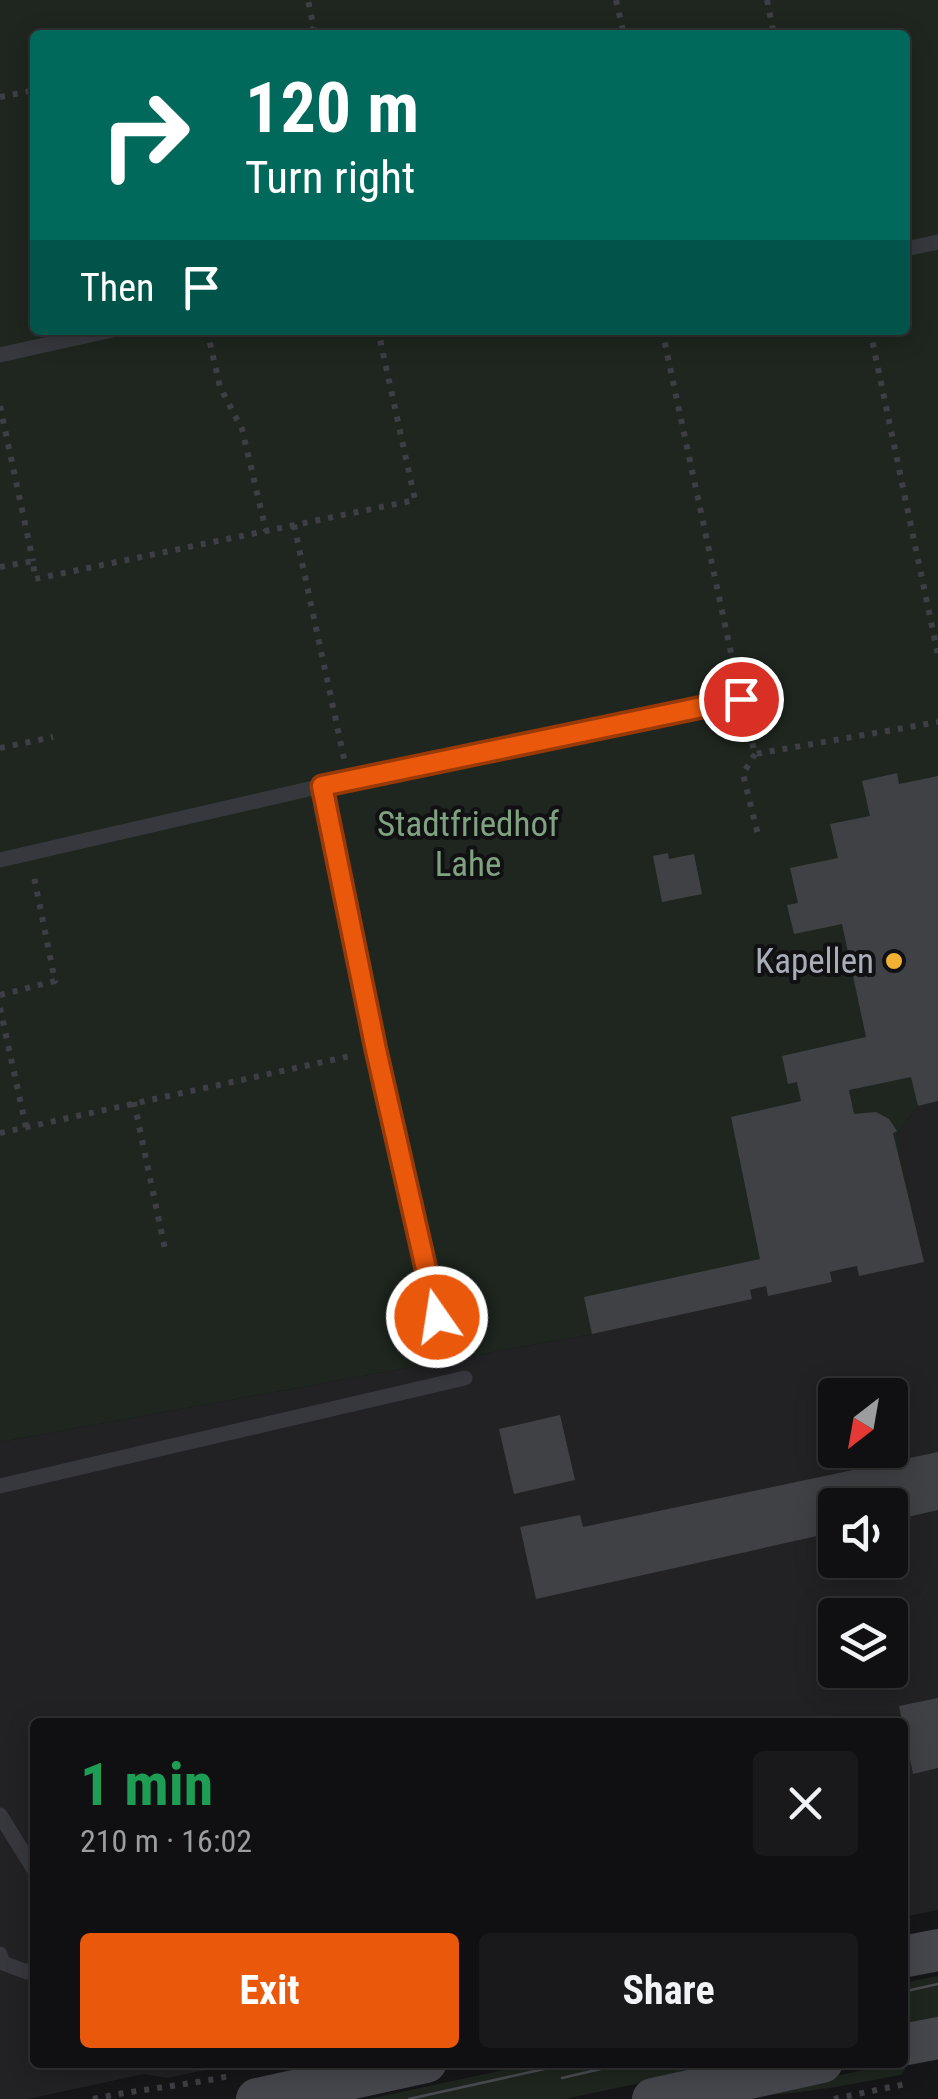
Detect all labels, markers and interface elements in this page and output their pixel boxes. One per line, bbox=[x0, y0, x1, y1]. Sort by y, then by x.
text: 120 m bbox=[245, 67, 419, 149]
icon: right bbox=[80, 70, 210, 200]
text: Turn right bbox=[245, 151, 415, 204]
icon: arrive bbox=[174, 260, 229, 315]
text: Then bbox=[80, 266, 154, 310]
pin bbox=[699, 657, 784, 742]
icon: arrive bbox=[714, 672, 769, 727]
park label: Stadtfriedhof Lahe bbox=[377, 804, 559, 885]
place label: Kapellen bbox=[755, 941, 874, 982]
marker: Kapellen bbox=[883, 950, 905, 972]
position arrow bbox=[385, 1265, 489, 1369]
north arrow bbox=[818, 1378, 908, 1468]
map controls bbox=[818, 1378, 908, 1688]
button: sound bbox=[818, 1488, 908, 1578]
button: layers bbox=[818, 1598, 908, 1688]
text: 1 min bbox=[80, 1749, 213, 1820]
button: close bbox=[753, 1751, 858, 1856]
text: 210 m · 16:02 bbox=[80, 1822, 252, 1860]
button: Exit bbox=[80, 1933, 459, 2048]
button: Share bbox=[479, 1933, 858, 2048]

